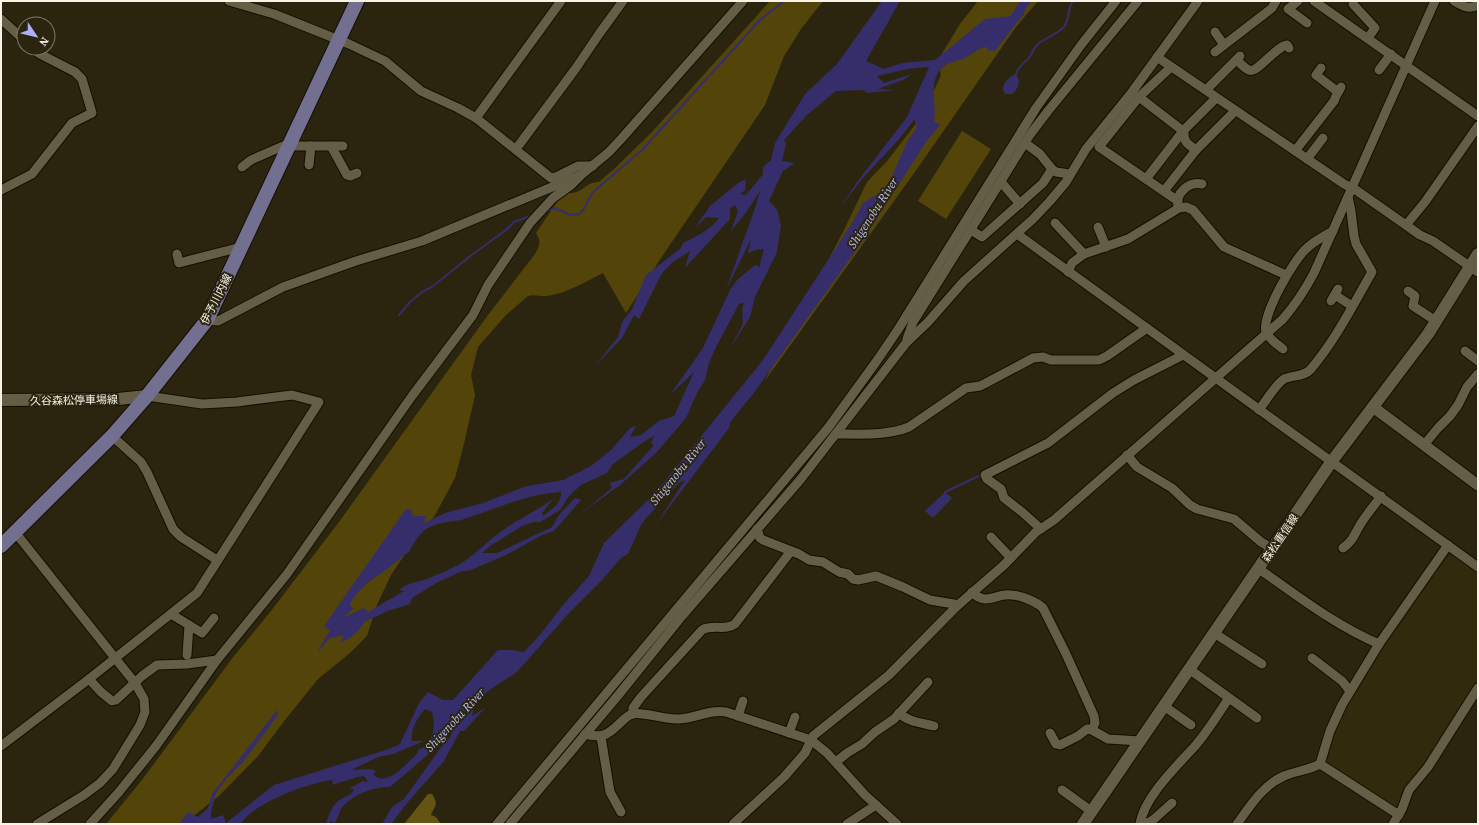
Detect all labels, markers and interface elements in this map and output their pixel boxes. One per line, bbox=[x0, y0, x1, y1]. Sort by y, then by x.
north arrow bbox=[16, 16, 56, 56]
text: N bbox=[35, 34, 52, 49]
water label: Shigenobu River bbox=[844, 174, 902, 251]
street label: 伊予川内線 bbox=[197, 271, 236, 327]
street label: 久谷森松停車場線 bbox=[30, 392, 118, 409]
water label: Shigenobu River bbox=[646, 435, 711, 509]
street label: 森松重信線 bbox=[1259, 511, 1302, 565]
water label: Shigenobu River bbox=[421, 684, 489, 755]

